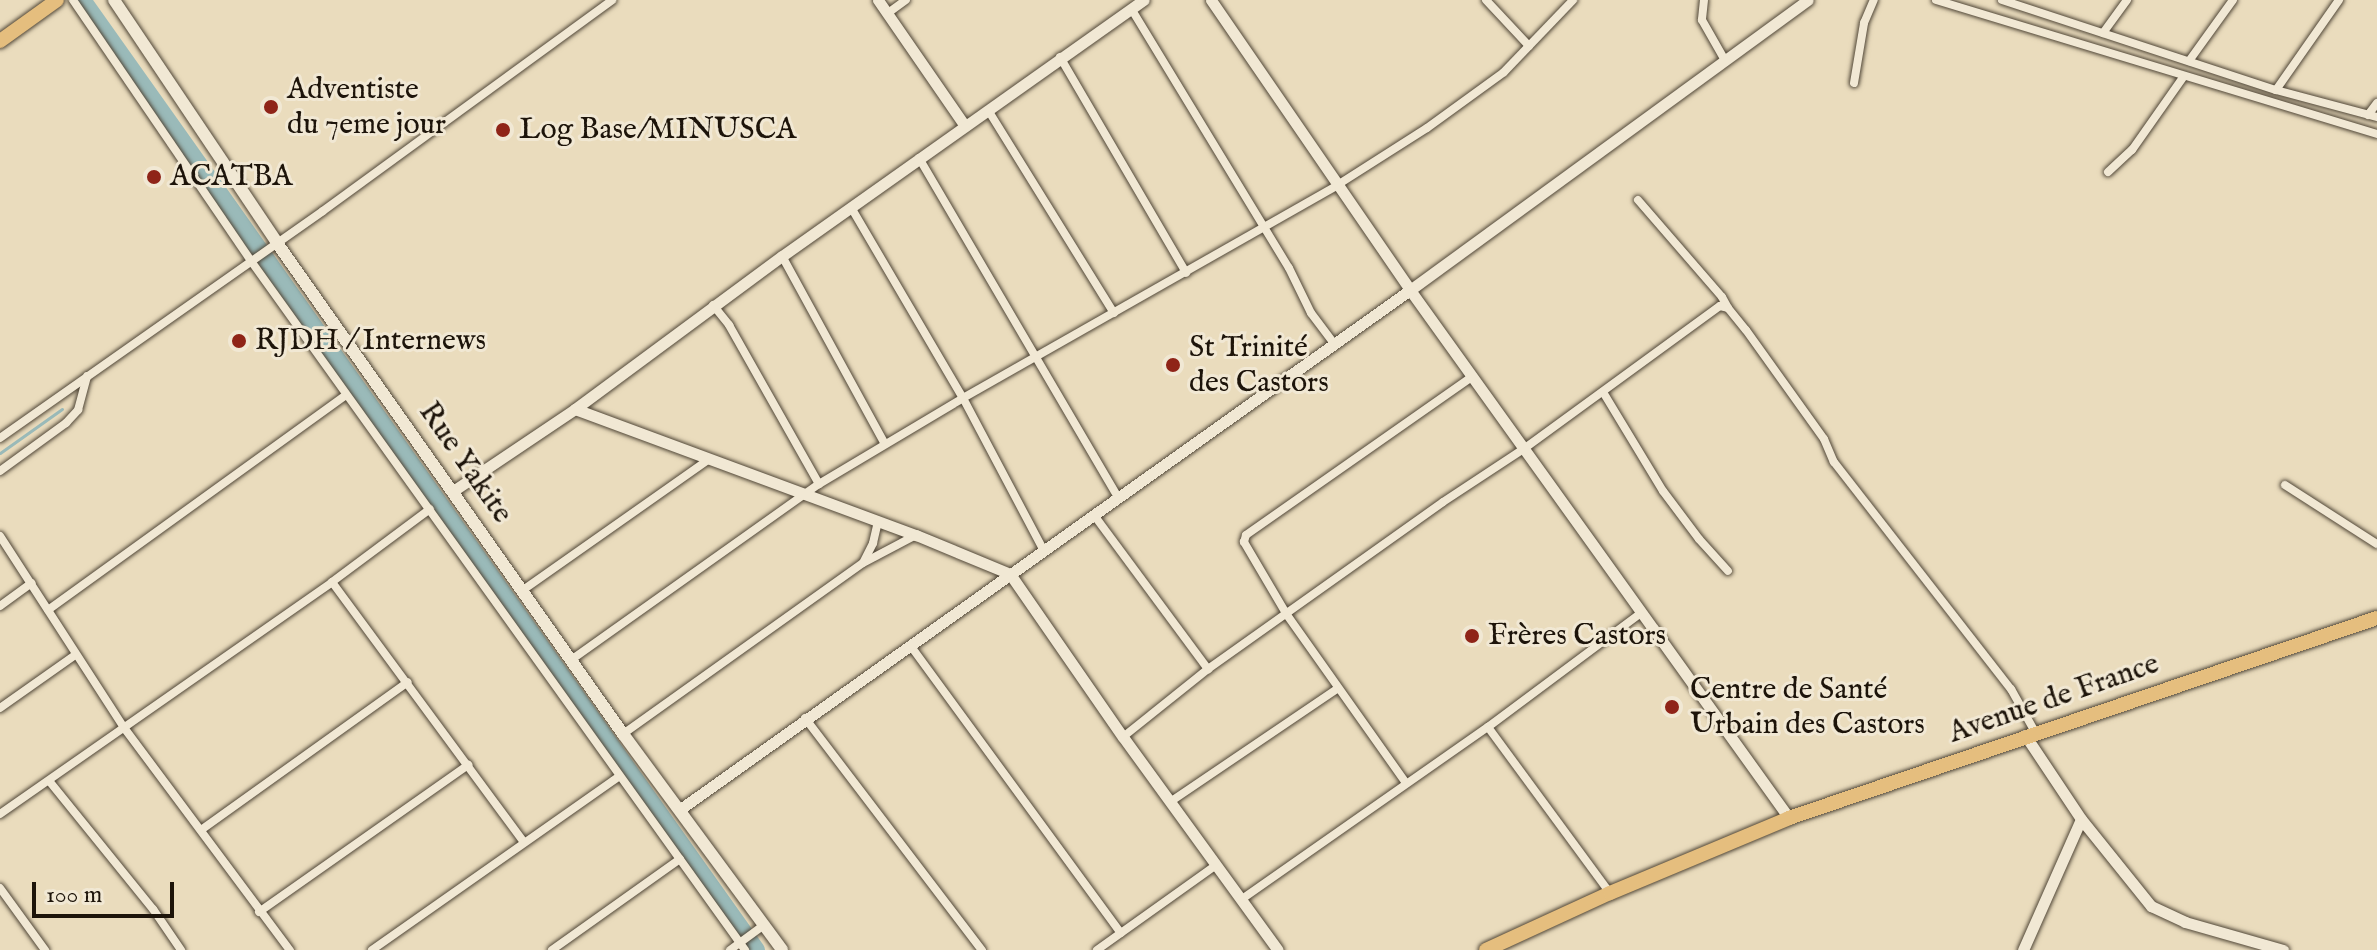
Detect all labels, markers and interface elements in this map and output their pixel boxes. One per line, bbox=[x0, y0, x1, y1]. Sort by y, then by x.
place label: Adventiste du 7eme jour bbox=[287, 72, 446, 142]
marker: Adventiste du 7eme jour bbox=[262, 98, 280, 116]
place label: Log Base/MINUSCA bbox=[519, 112, 796, 148]
marker: Log Base/MINUSCA bbox=[494, 121, 512, 139]
place label: ACATBA bbox=[170, 159, 293, 195]
marker: ACATBA bbox=[145, 168, 163, 186]
place label: RJDH / Internews bbox=[255, 323, 486, 359]
place label: St Trinité des Castors bbox=[1189, 330, 1329, 400]
marker: RJDH / Internews bbox=[230, 332, 248, 350]
marker: St Trinité des Castors bbox=[1164, 356, 1182, 374]
street label: Rue Yakite bbox=[410, 396, 520, 530]
place label: Frères Castors bbox=[1488, 618, 1666, 654]
marker: Frères Castors bbox=[1463, 627, 1481, 645]
street label: Avenue de France bbox=[1944, 646, 2164, 752]
place label: Centre de Santé Urbain des Castors bbox=[1690, 672, 1925, 742]
marker: Centre de Santé Urbain des Castors bbox=[1661, 696, 1683, 718]
scale bar bbox=[36, 866, 178, 916]
text: 100 m bbox=[46, 880, 102, 911]

